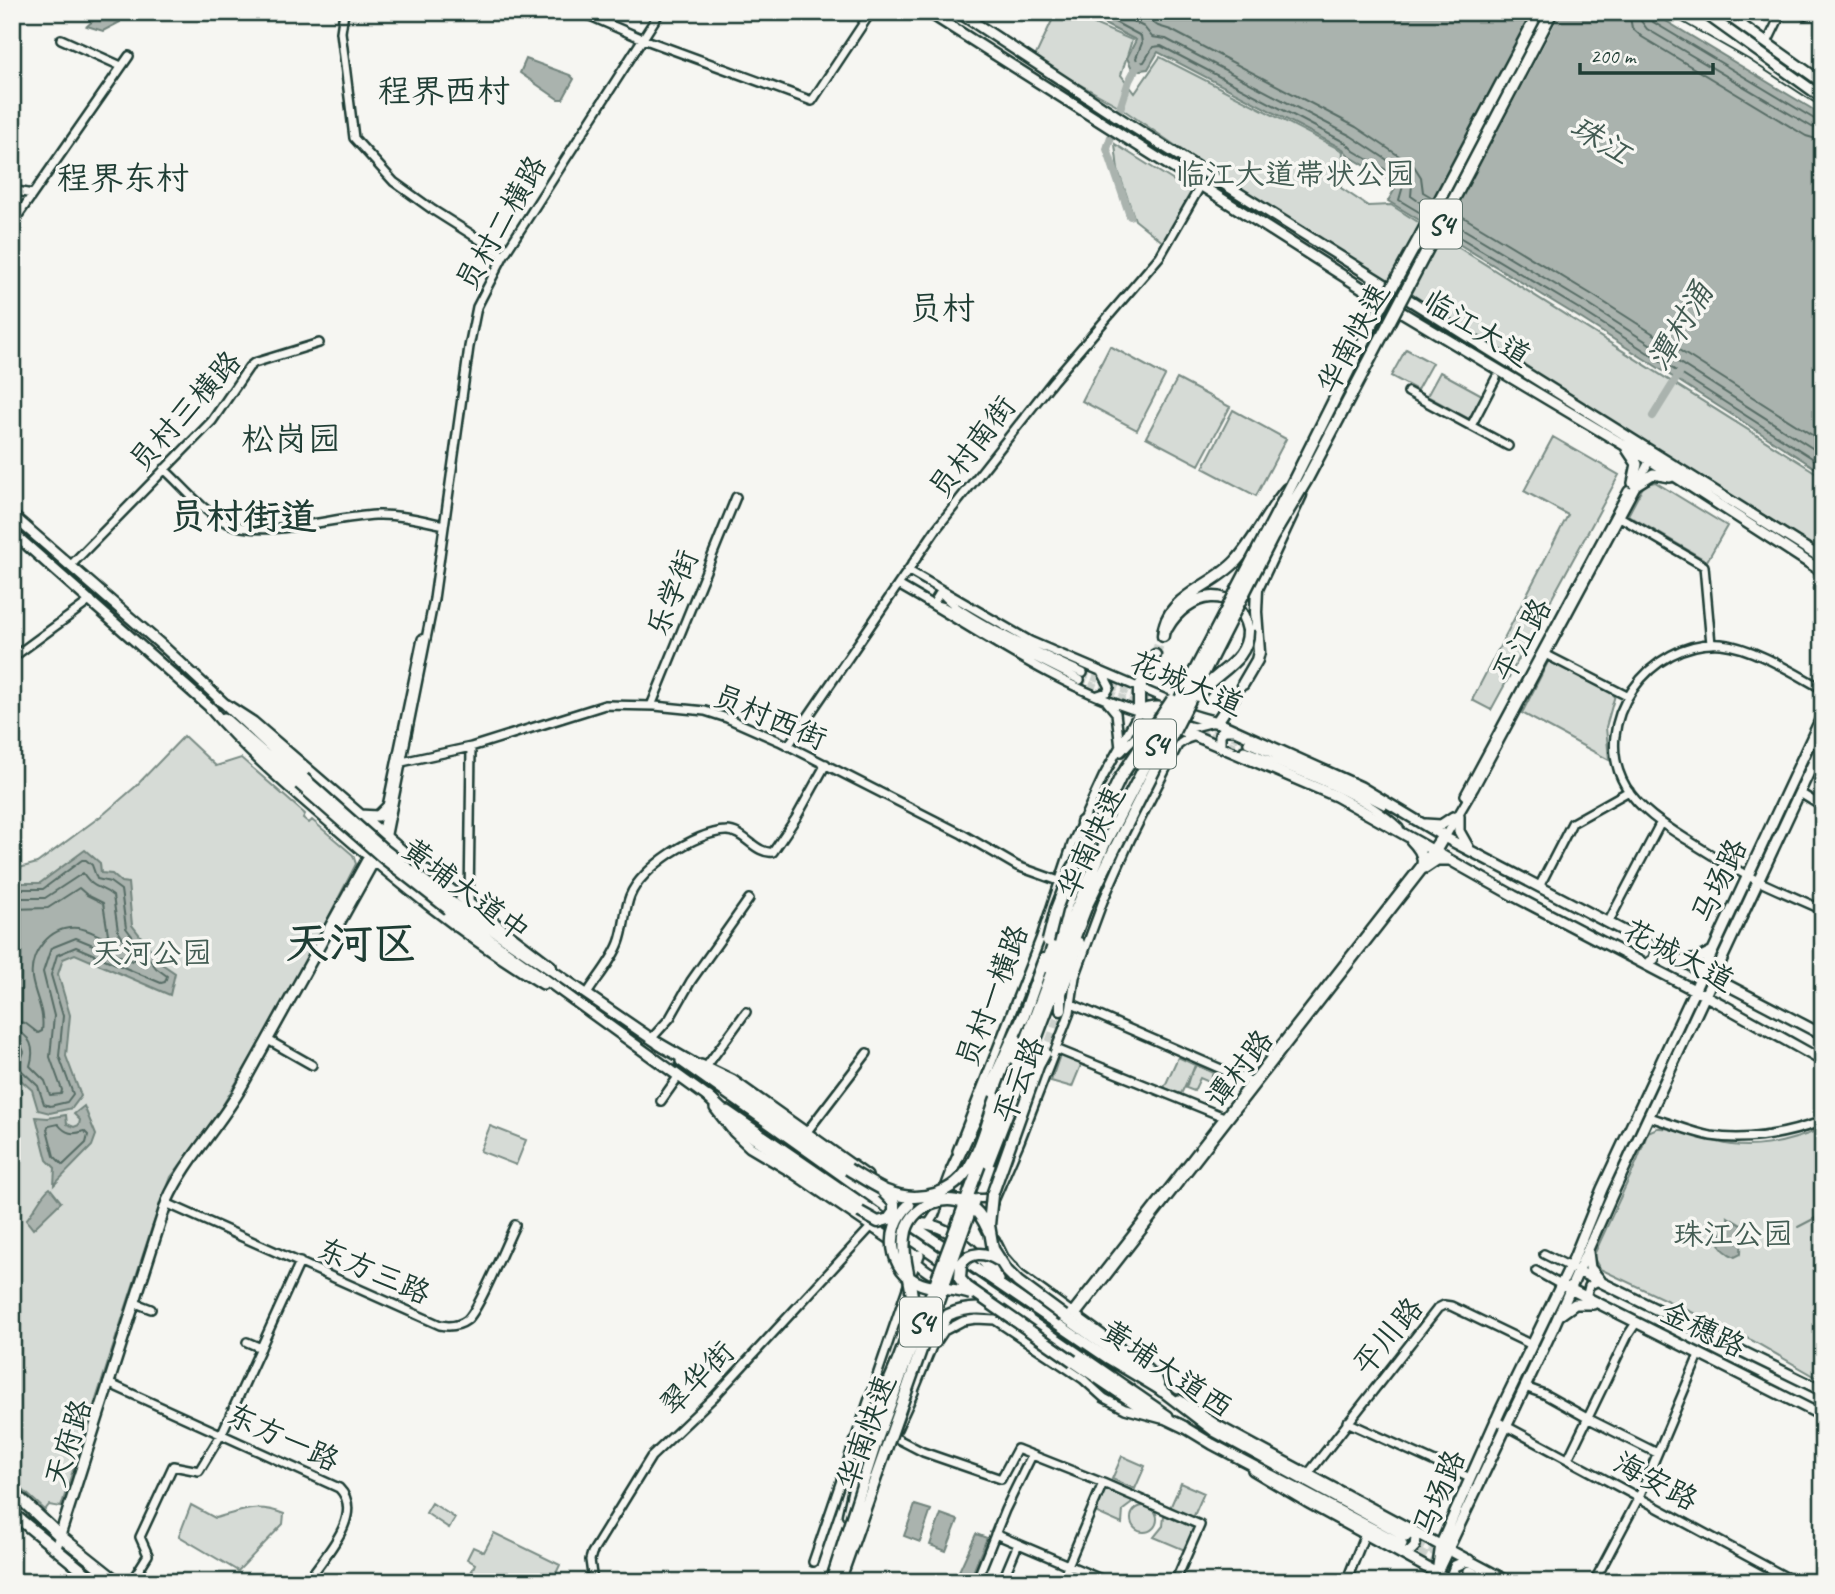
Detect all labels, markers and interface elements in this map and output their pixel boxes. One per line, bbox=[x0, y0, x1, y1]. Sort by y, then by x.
scale bar bbox=[1580, 32, 1713, 76]
text: 200 m bbox=[1590, 43, 1637, 69]
district label: 程界西村 bbox=[378, 70, 510, 112]
water label: 珠江 bbox=[1563, 106, 1641, 175]
street label: 员村二横路 bbox=[447, 149, 555, 297]
park label: 临江大道带状公园 bbox=[1175, 155, 1415, 193]
district label: 程界东村 bbox=[57, 157, 189, 199]
road number: S4 bbox=[1420, 200, 1462, 248]
water label: 潭村涌 bbox=[1638, 273, 1723, 378]
street label: 华南快速 bbox=[1308, 276, 1398, 400]
street label: 临江大道 bbox=[1416, 281, 1538, 375]
district label: 员村 bbox=[909, 287, 975, 329]
street label: 员村三横路 bbox=[121, 343, 249, 479]
street label: 员村南街 bbox=[920, 388, 1024, 506]
district label: 松岗园 bbox=[242, 418, 341, 460]
district label: 员村街道 bbox=[169, 493, 317, 540]
street label: 乐学街 bbox=[638, 544, 706, 642]
street label: 平江路 bbox=[1484, 591, 1560, 689]
street label: 花城大道 bbox=[1124, 642, 1250, 724]
street label: 员村西街 bbox=[707, 676, 833, 758]
road number: S4 bbox=[1134, 720, 1176, 768]
street label: 华南快速 bbox=[1048, 780, 1134, 904]
street label: 黄埔大道中 bbox=[395, 830, 537, 950]
street label: 马场路 bbox=[1683, 832, 1755, 930]
street label: 花城大道 bbox=[1617, 910, 1741, 1000]
district label: 天河区 bbox=[285, 916, 417, 971]
street label: 员村一横路 bbox=[947, 919, 1037, 1073]
park label: 天河公园 bbox=[92, 934, 212, 972]
street label: 谭村路 bbox=[1196, 1022, 1282, 1116]
street label: 平云路 bbox=[985, 1031, 1053, 1129]
park label: 珠江公园 bbox=[1673, 1215, 1793, 1253]
street label: 东方三路 bbox=[311, 1229, 437, 1313]
street label: 平川路 bbox=[1345, 1289, 1431, 1383]
street label: 金穗路 bbox=[1654, 1292, 1752, 1366]
road number: S4 bbox=[900, 1298, 942, 1346]
street label: 黄埔大道西 bbox=[1094, 1311, 1240, 1427]
street label: 翠华街 bbox=[652, 1333, 742, 1423]
street label: 华南快速 bbox=[828, 1369, 904, 1495]
street label: 天府路 bbox=[36, 1394, 100, 1492]
street label: 东方一路 bbox=[221, 1394, 345, 1480]
street label: 海安路 bbox=[1607, 1443, 1705, 1519]
street label: 马场路 bbox=[1405, 1444, 1473, 1542]

